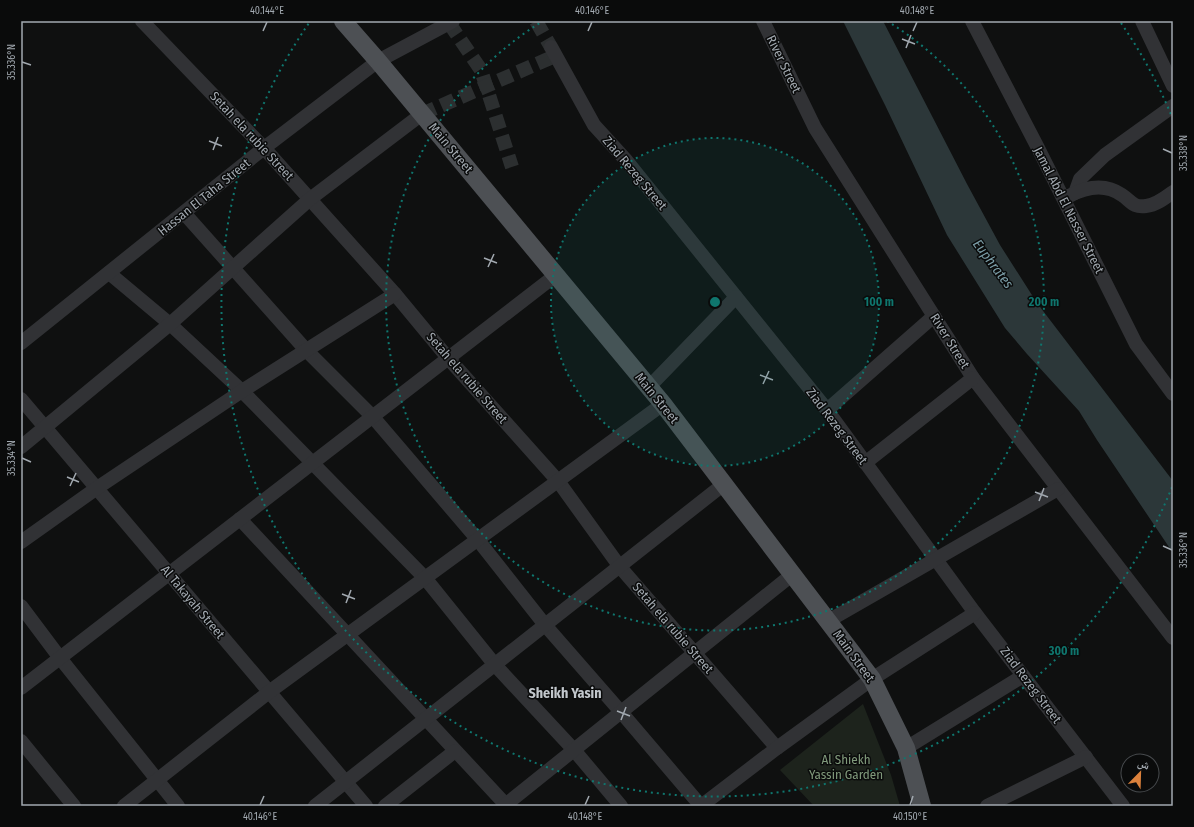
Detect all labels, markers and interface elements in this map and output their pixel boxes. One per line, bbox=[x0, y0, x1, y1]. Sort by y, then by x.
text: 40.144°E bbox=[250, 5, 284, 17]
text: 40.146°E bbox=[575, 5, 609, 17]
text: 40.148°E bbox=[900, 5, 934, 17]
street label: River Street bbox=[764, 33, 805, 96]
text: 35.336°N bbox=[6, 44, 18, 80]
street label: Setah ela rubie Street bbox=[207, 89, 297, 184]
street label: Main Street bbox=[426, 120, 477, 177]
street label: Ziad Rezeg Street bbox=[600, 133, 671, 213]
text: 35.338°N bbox=[1178, 135, 1190, 171]
street label: Jamal Abd El Nasser Street bbox=[1031, 144, 1108, 276]
street label: Hassan El Taha Street bbox=[155, 155, 254, 239]
water label: Euphrates bbox=[969, 236, 1017, 292]
centre of rings bbox=[708, 295, 722, 309]
text: 100 m bbox=[864, 295, 894, 309]
text: 200 m bbox=[1028, 295, 1059, 309]
street label: River Street bbox=[927, 311, 973, 372]
street label: Setah ela rubie Street bbox=[423, 329, 511, 427]
street label: Main Street bbox=[632, 370, 682, 427]
street label: Ziad Rezeg Street bbox=[803, 385, 871, 468]
text: 35.334°N bbox=[6, 440, 18, 476]
text: 35.336°N bbox=[1178, 532, 1190, 568]
street label: Al Takayah Street bbox=[158, 562, 228, 642]
street label: Setah ela rubie Street bbox=[629, 579, 717, 677]
street label: Main Street bbox=[830, 627, 878, 686]
street label: Ziad Rezeg Street bbox=[997, 644, 1065, 727]
text: 300 m bbox=[1048, 644, 1079, 658]
district label: Sheikh Yasin bbox=[528, 685, 602, 702]
park label: Al Shiekh Yassin Garden bbox=[809, 752, 883, 782]
north arrow bbox=[1120, 753, 1160, 793]
text: ش bbox=[1135, 756, 1152, 774]
text: 40.146°E bbox=[243, 811, 277, 823]
text: 40.148°E bbox=[568, 811, 602, 823]
text: 40.150°E bbox=[893, 811, 927, 823]

